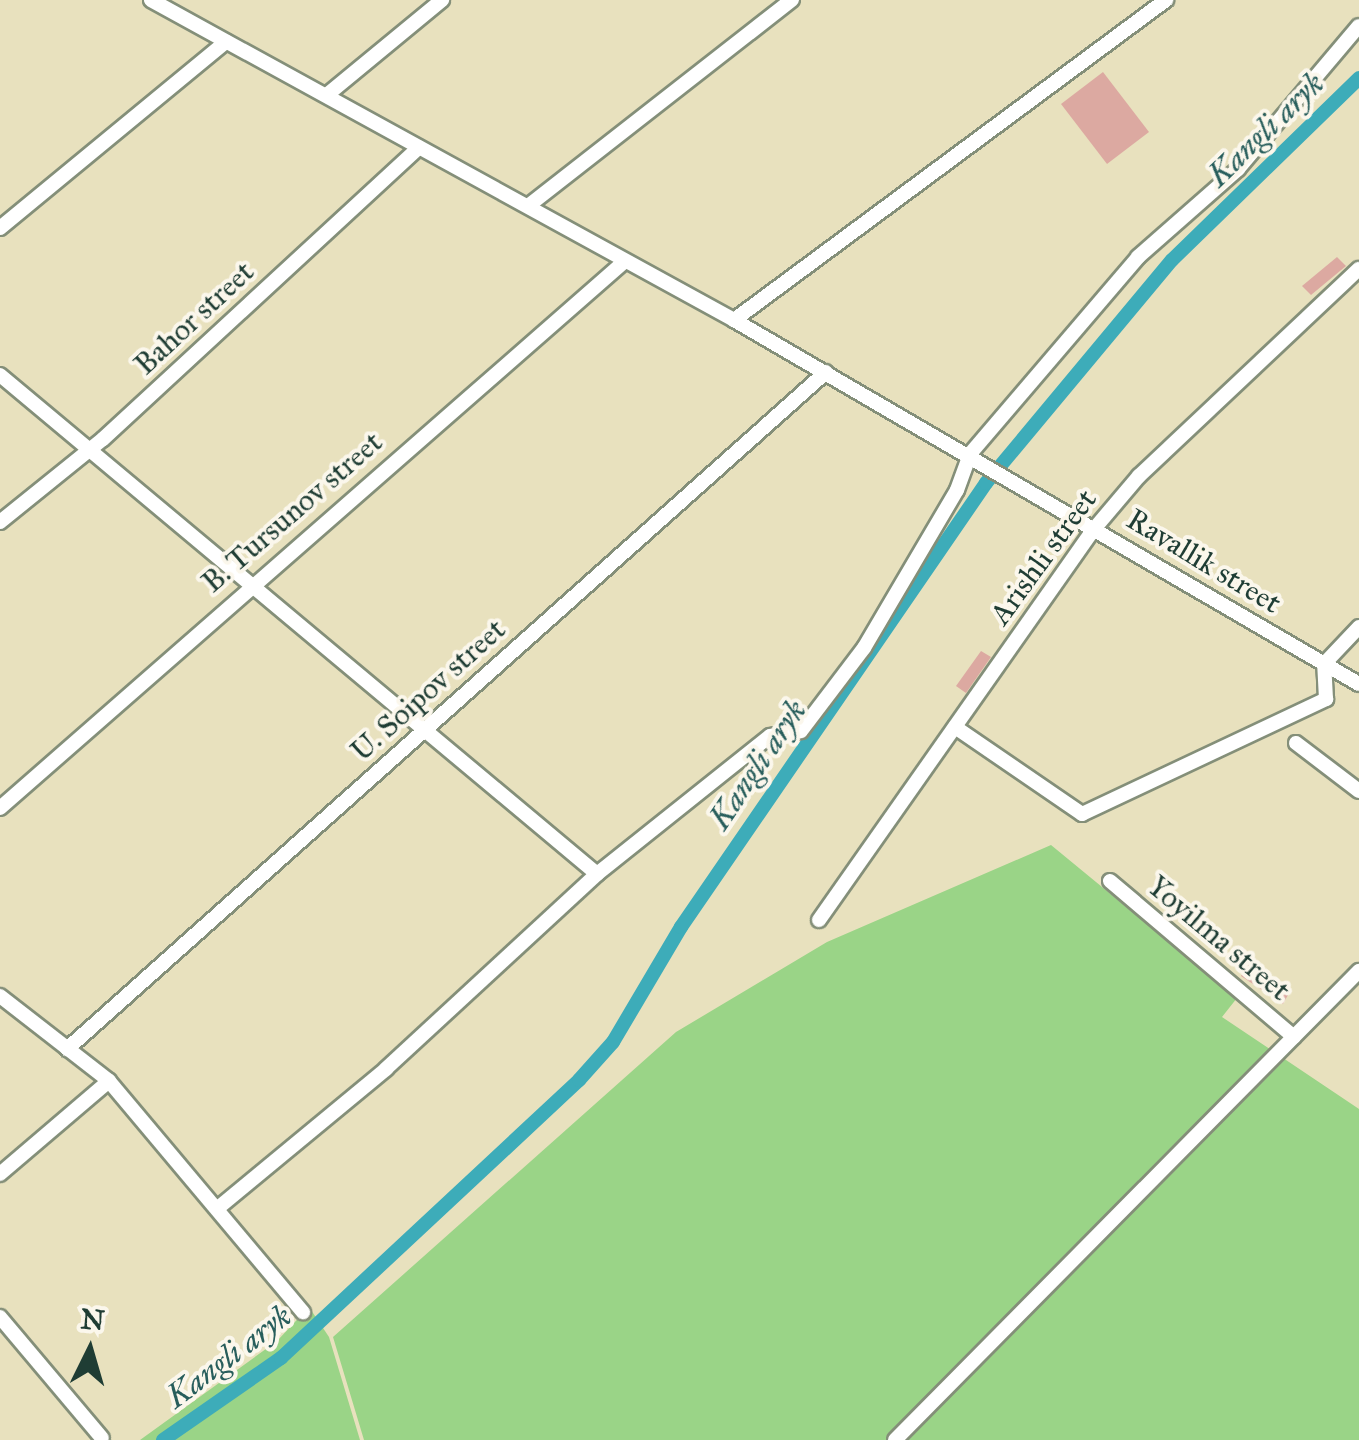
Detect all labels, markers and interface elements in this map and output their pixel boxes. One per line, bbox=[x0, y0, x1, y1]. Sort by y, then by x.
water label: Kangli aryk bbox=[1200, 65, 1332, 195]
street label: Bahor street bbox=[127, 254, 261, 382]
street label: B. Tursunov street bbox=[194, 424, 390, 600]
street label: Arishli street bbox=[982, 482, 1104, 632]
street label: Ravallik street bbox=[1120, 501, 1288, 621]
street label: U. Soipov street bbox=[343, 611, 513, 769]
water label: Kangli aryk bbox=[701, 693, 815, 837]
street label: Yoyilma street bbox=[1140, 868, 1298, 1008]
water label: Kangli aryk bbox=[159, 1297, 299, 1417]
north arrow bbox=[40, 1300, 140, 1400]
text: N bbox=[79, 1301, 106, 1338]

